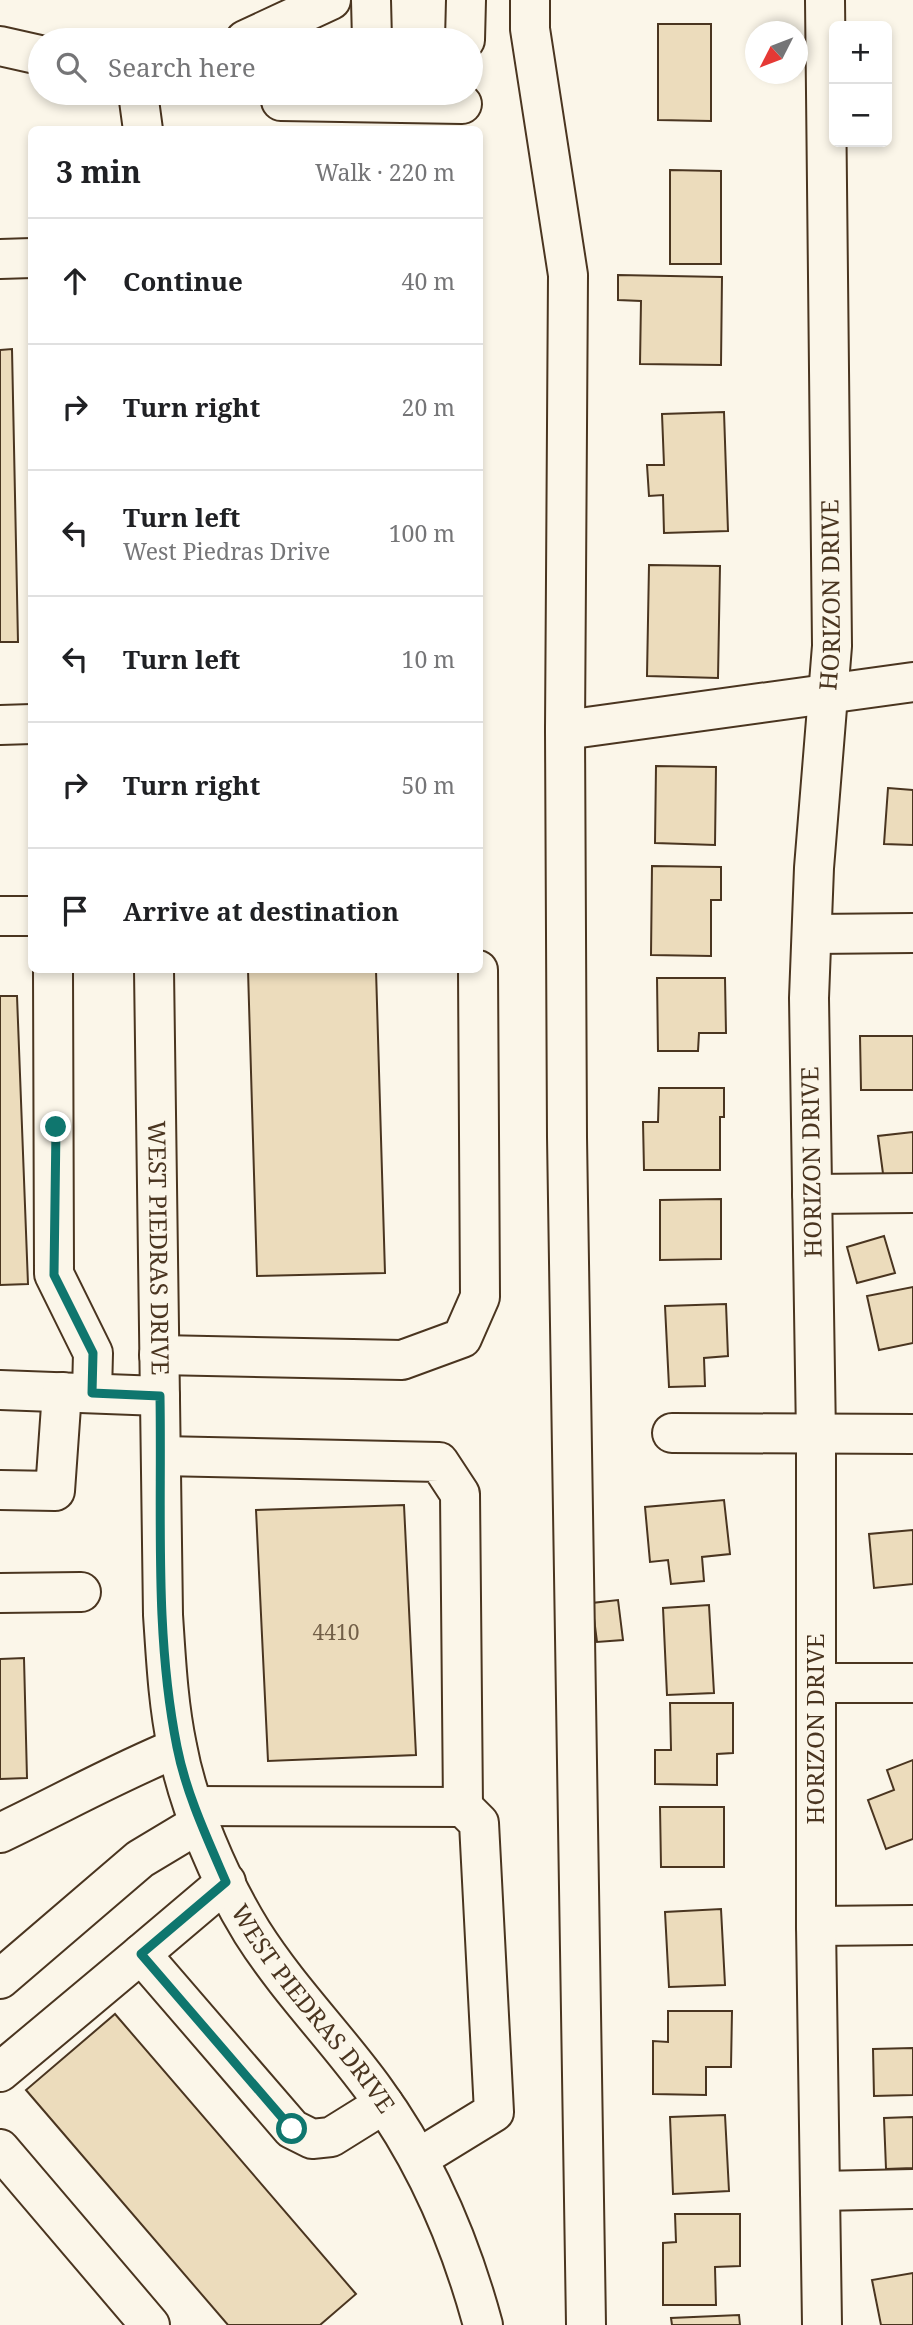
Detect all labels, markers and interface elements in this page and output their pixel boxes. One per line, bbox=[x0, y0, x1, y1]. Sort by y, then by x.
north arrow bbox=[745, 21, 808, 84]
map controls bbox=[829, 21, 892, 147]
button: + bbox=[829, 21, 892, 84]
search box bbox=[28, 28, 483, 105]
icon: search bbox=[52, 48, 90, 86]
text: Search here bbox=[108, 49, 256, 85]
button: − bbox=[829, 84, 892, 147]
text: 3 min bbox=[56, 151, 141, 192]
text: Walk · 220 m bbox=[315, 156, 455, 188]
icon: ahead bbox=[56, 262, 94, 300]
text: Continue bbox=[123, 263, 243, 299]
text: 40 m bbox=[402, 265, 455, 297]
icon: right bbox=[56, 388, 94, 426]
text: Turn right bbox=[123, 389, 260, 425]
text: 20 m bbox=[402, 391, 455, 423]
text: Turn left bbox=[123, 499, 240, 535]
street label: HORIZON DRIVE bbox=[810, 499, 847, 692]
icon: left bbox=[56, 514, 94, 552]
text: 100 m bbox=[389, 517, 455, 549]
text: West Piedras Drive bbox=[123, 535, 330, 567]
icon: left bbox=[56, 640, 94, 678]
text: Turn left bbox=[123, 641, 240, 677]
text: 10 m bbox=[402, 643, 455, 675]
icon: right bbox=[56, 766, 94, 804]
text: Turn right bbox=[123, 767, 260, 803]
text: 50 m bbox=[402, 769, 455, 801]
icon: arrive bbox=[56, 892, 94, 930]
text: Arrive at destination bbox=[123, 893, 399, 929]
street label: HORIZON DRIVE bbox=[792, 1066, 829, 1258]
route end bbox=[40, 1111, 71, 1142]
street label: WEST PIEDRAS DRIVE bbox=[141, 1120, 178, 1375]
house number: 4410 bbox=[313, 1618, 359, 1646]
street label: HORIZON DRIVE bbox=[798, 1633, 831, 1825]
street label: WEST PIEDRAS DRIVE bbox=[224, 1898, 403, 2119]
route start bbox=[276, 2113, 307, 2144]

